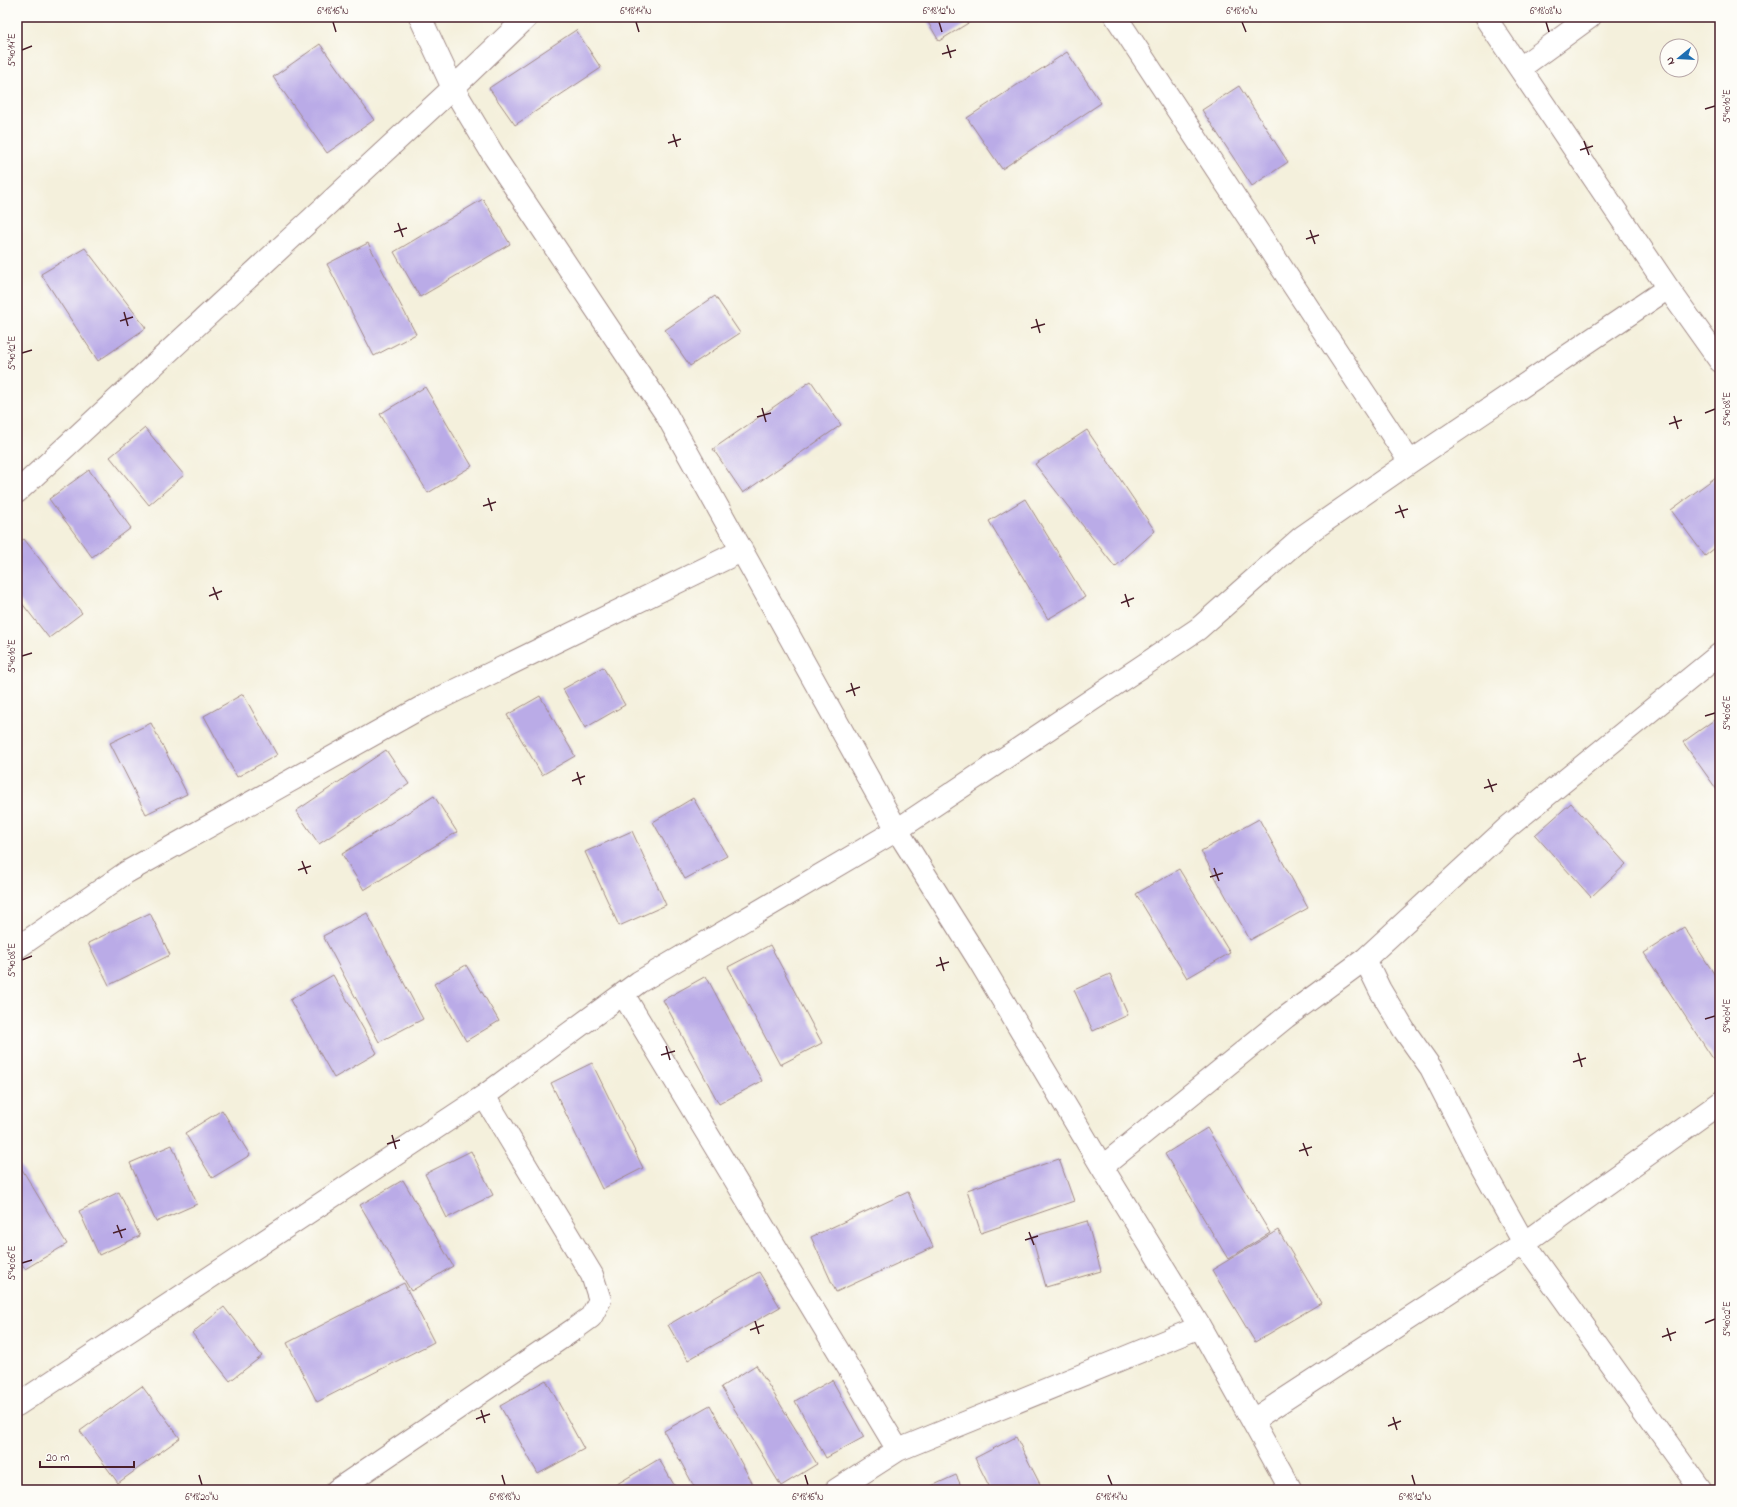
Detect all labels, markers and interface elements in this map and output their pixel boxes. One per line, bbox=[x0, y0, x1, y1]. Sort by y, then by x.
text: 6°18'16"N bbox=[317, 4, 349, 19]
text: 6°18'14"N bbox=[620, 4, 652, 19]
text: 6°18'12"N bbox=[923, 4, 955, 19]
text: 6°18'10"N bbox=[1226, 4, 1258, 19]
text: 6°18'08"N bbox=[1530, 4, 1562, 19]
text: 5°40'14"E bbox=[5, 33, 20, 67]
north arrow bbox=[1659, 38, 1699, 78]
text: N bbox=[1662, 55, 1679, 67]
text: 5°40'10"E bbox=[1720, 89, 1735, 123]
text: 5°40'12"E bbox=[5, 336, 20, 370]
text: 5°40'08"E bbox=[1720, 392, 1735, 426]
text: 5°40'10"E bbox=[5, 639, 20, 673]
text: 5°40'06"E bbox=[1720, 695, 1735, 731]
text: 5°40'08"E bbox=[5, 943, 20, 977]
text: 5°40'04"E bbox=[1720, 999, 1735, 1033]
text: 5°40'06"E bbox=[5, 1245, 20, 1281]
text: 5°40'02"E bbox=[1720, 1301, 1735, 1337]
scale bar bbox=[40, 1443, 134, 1469]
text: 20 m bbox=[46, 1449, 69, 1467]
text: 6°18'20"N bbox=[185, 1490, 219, 1505]
text: 6°18'18"N bbox=[489, 1490, 521, 1505]
text: 6°18'16"N bbox=[792, 1490, 824, 1505]
text: 6°18'14"N bbox=[1096, 1490, 1128, 1505]
text: 6°18'12"N bbox=[1399, 1490, 1431, 1505]

